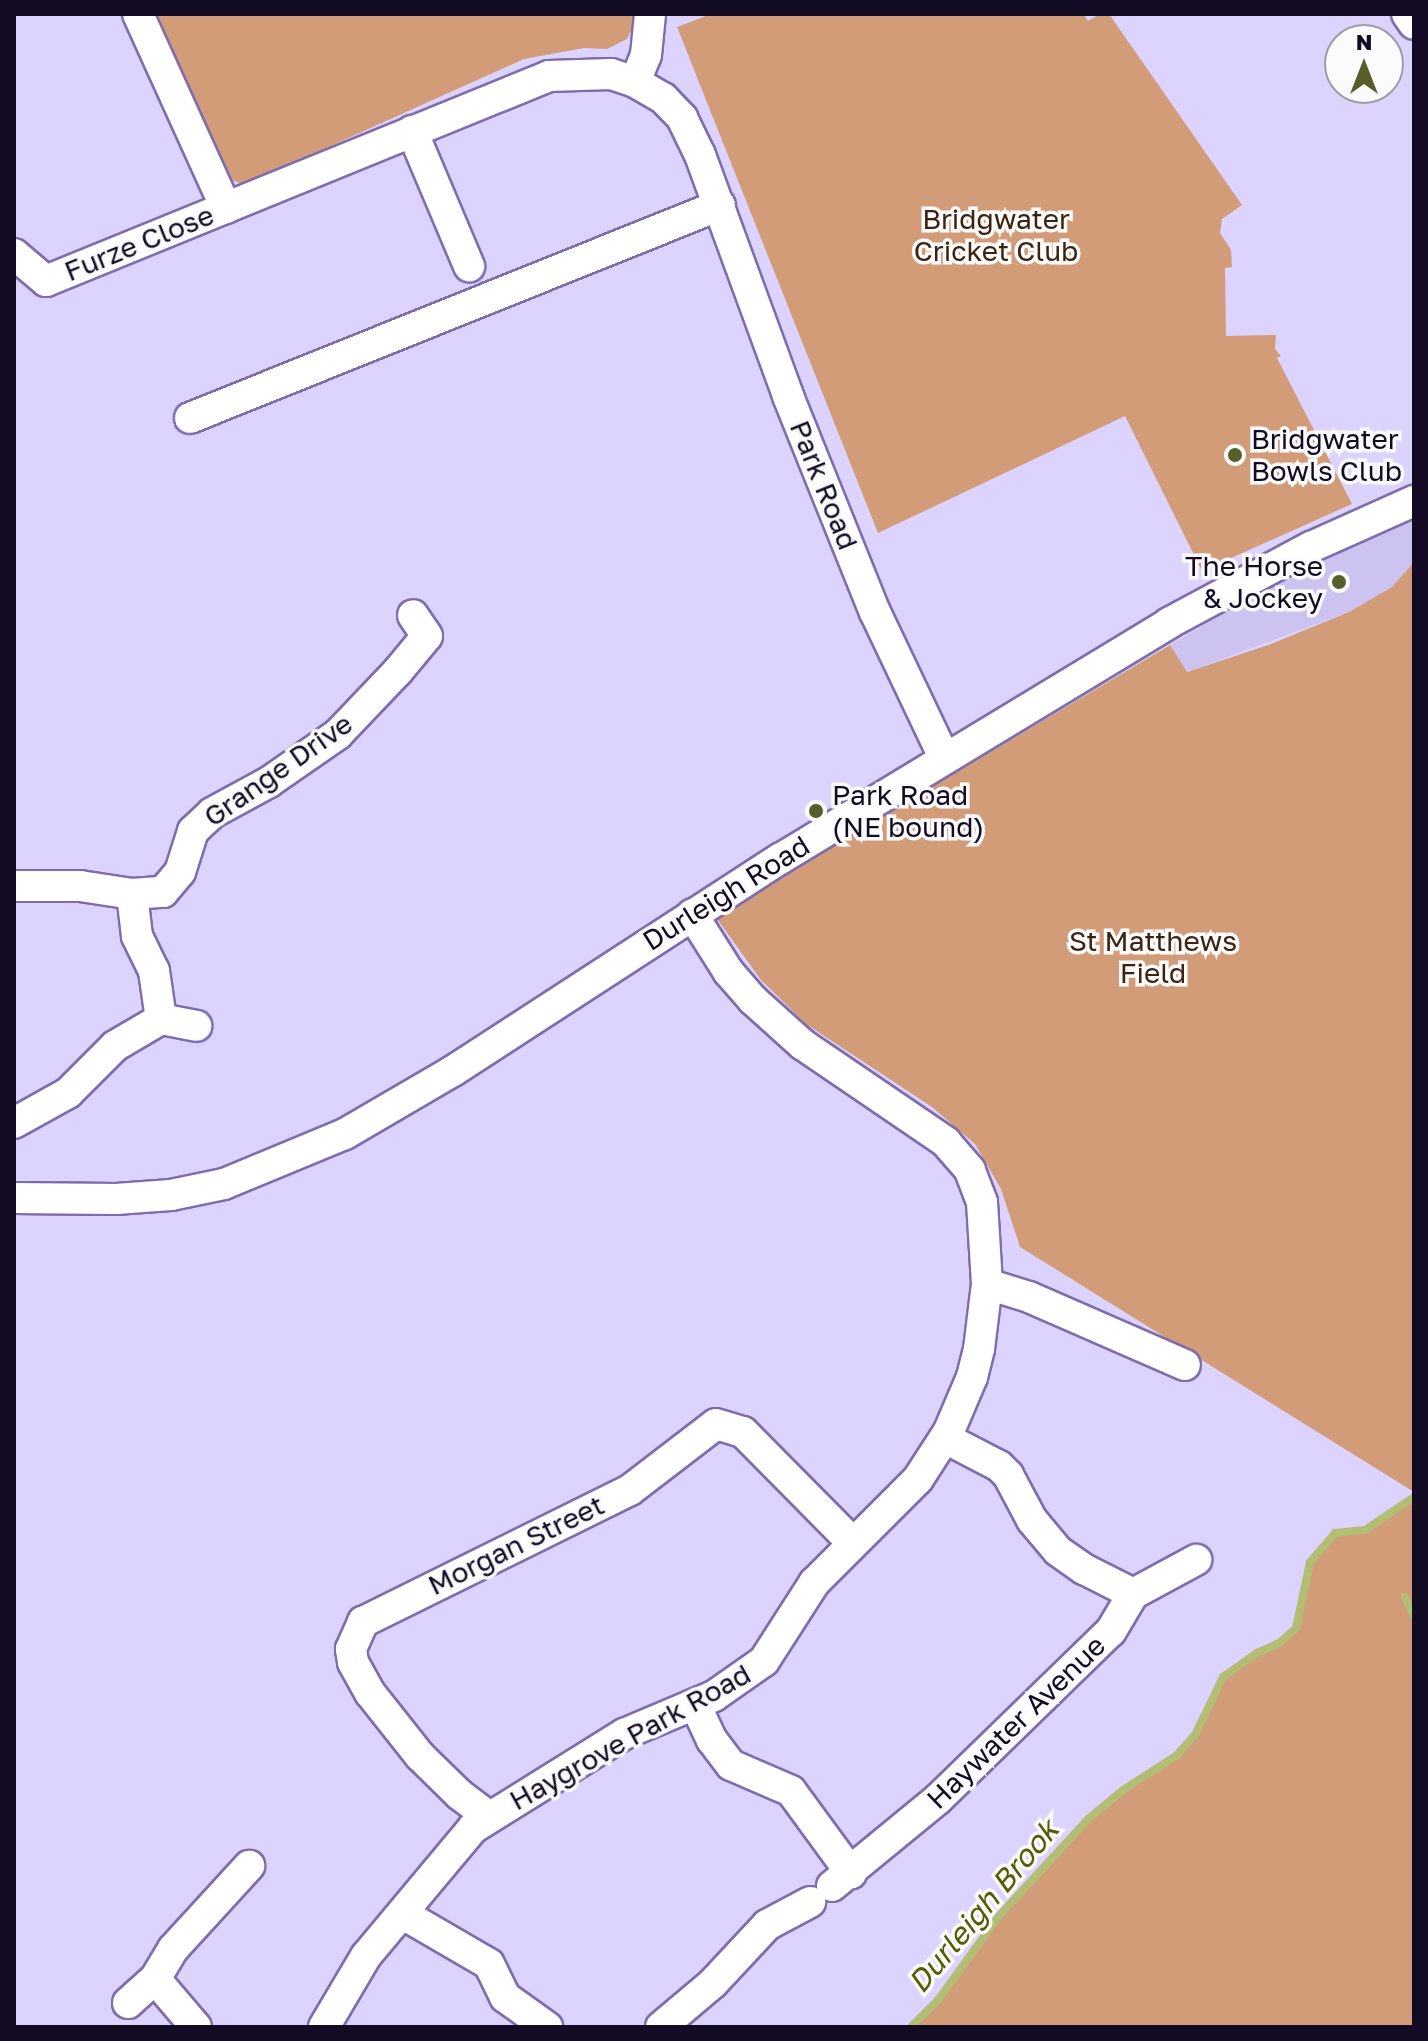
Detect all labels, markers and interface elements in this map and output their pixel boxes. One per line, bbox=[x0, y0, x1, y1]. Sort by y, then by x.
north arrow bbox=[1324, 24, 1404, 104]
text: N bbox=[1356, 28, 1372, 55]
street label: Furze Close bbox=[59, 198, 219, 288]
park label: Bridgwater Cricket Club bbox=[914, 202, 1078, 268]
street label: Park Road bbox=[783, 416, 865, 554]
place label: Bridgwater Bowls Club bbox=[1251, 422, 1402, 488]
marker: Bridgwater Bowls Club bbox=[1226, 446, 1244, 464]
place label: The Horse & Jockey bbox=[1185, 549, 1323, 615]
marker: The Horse & Jockey bbox=[1330, 573, 1348, 591]
street label: Grange Drive bbox=[197, 707, 359, 833]
place label: Park Road (NE bound) bbox=[832, 778, 984, 844]
marker: Park Road (NE bound) bbox=[807, 802, 825, 820]
street label: Durleigh Road bbox=[637, 828, 815, 958]
park label: St Matthews Field bbox=[1069, 924, 1237, 990]
street label: Morgan Street bbox=[423, 1488, 609, 1602]
street label: Haywater Avenue bbox=[920, 1628, 1112, 1816]
street label: Haygrove Park Road bbox=[504, 1657, 756, 1817]
water label: Durleigh Brook bbox=[900, 1812, 1066, 2000]

